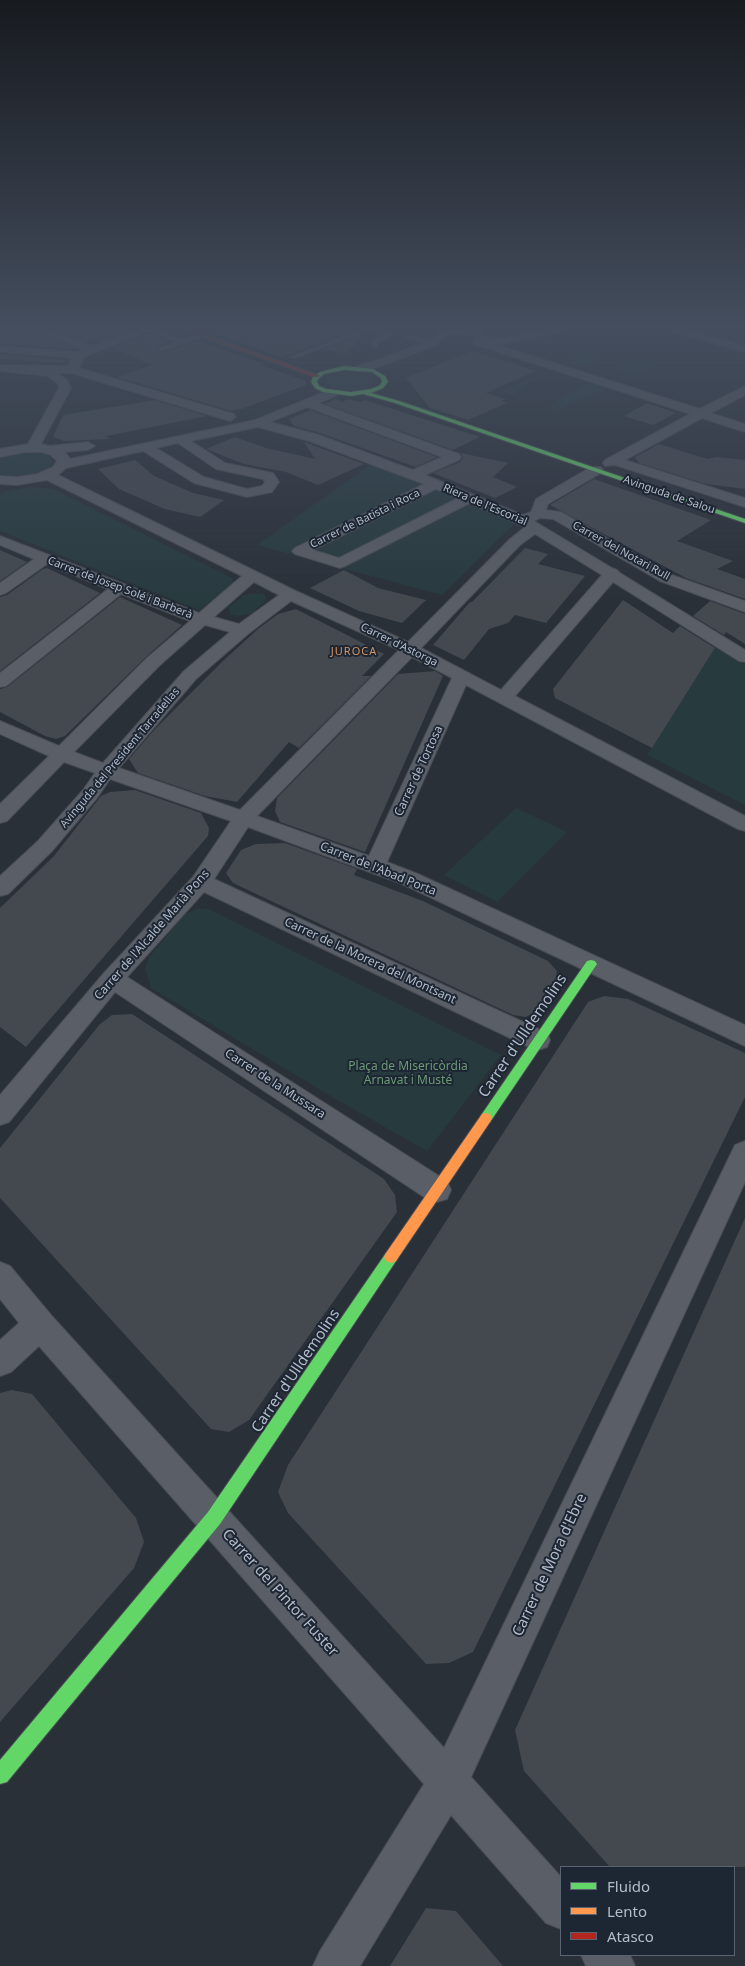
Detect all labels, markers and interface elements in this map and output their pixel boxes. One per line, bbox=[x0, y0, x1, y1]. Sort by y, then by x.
street label: Avinguda de Salou bbox=[621, 473, 717, 517]
street label: Riera de l'Escorial bbox=[441, 481, 529, 529]
street label: Carrer de Batista i Roca bbox=[308, 487, 422, 551]
street label: Carrer del Notari Rull bbox=[570, 519, 672, 583]
street label: Carrer de Josep Solé i Barberà bbox=[46, 554, 194, 622]
street label: Carrer d'Astorga bbox=[358, 621, 440, 669]
district label: JUROCA bbox=[330, 645, 378, 659]
street label: Avinguda del President Tarradellas bbox=[58, 685, 182, 831]
street label: Carrer de Tortosa bbox=[392, 723, 446, 819]
street label: Carrer de l'Abad Porta bbox=[318, 839, 438, 899]
street label: Carrer de l'Alcalde Marià Pons bbox=[91, 867, 213, 1003]
street label: Carrer de la Morera del Montsant bbox=[282, 915, 458, 1007]
street label: Carrer d'Ulldemolins bbox=[475, 971, 571, 1101]
street label: Carrer de la Mussara bbox=[222, 1046, 328, 1122]
park label: Plaça de Misericòrdia Arnavat i Musté bbox=[348, 1060, 468, 1088]
street label: Carrer d'Ulldemolins bbox=[248, 1306, 344, 1436]
street label: Carrer de Mora d'Ebre bbox=[509, 1491, 591, 1639]
street label: Carrer del Pintor Fuster bbox=[218, 1526, 342, 1660]
legend bbox=[560, 1866, 735, 1956]
text: Fluido bbox=[607, 1876, 650, 1896]
text: Lento bbox=[607, 1901, 647, 1921]
text: Atasco bbox=[607, 1926, 654, 1946]

